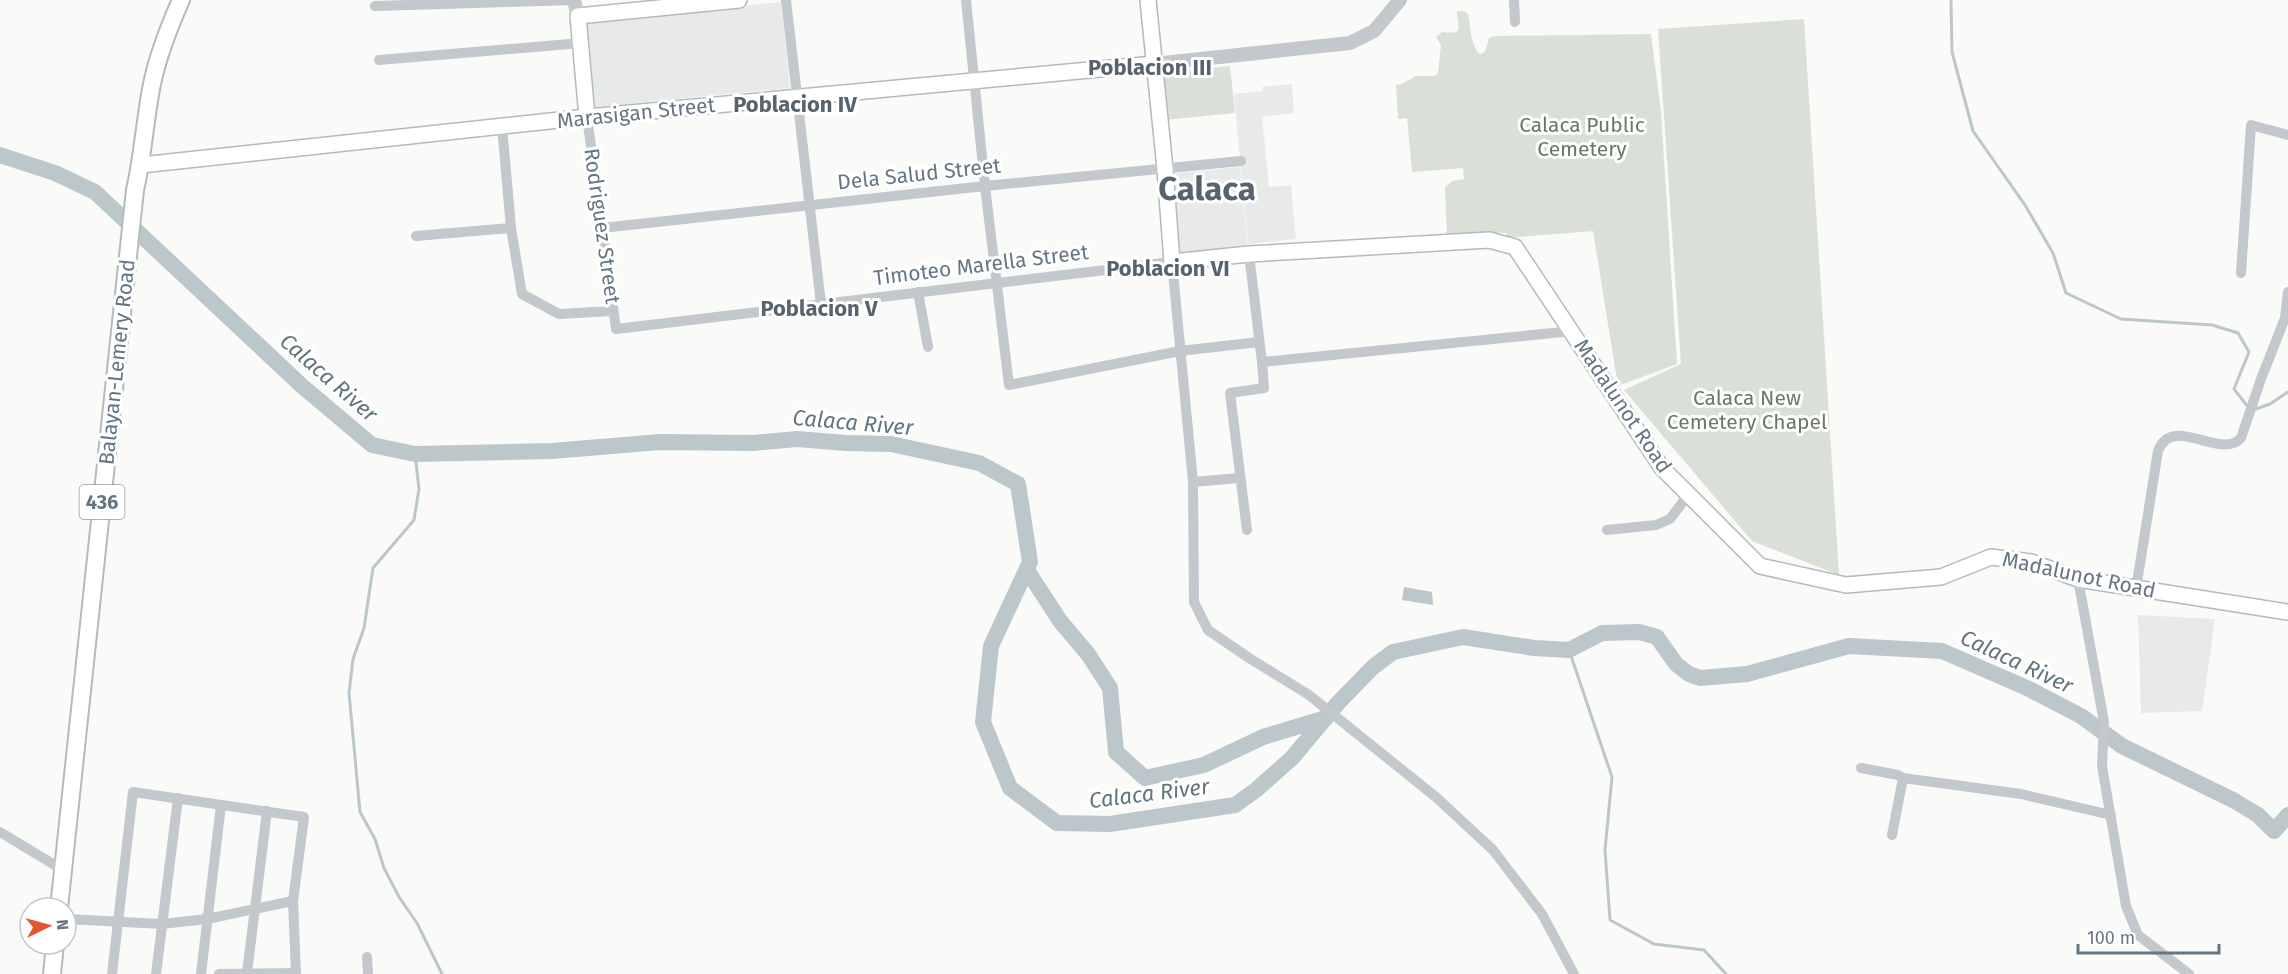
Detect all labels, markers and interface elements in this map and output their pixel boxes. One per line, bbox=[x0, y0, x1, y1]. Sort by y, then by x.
district label: Poblacion III bbox=[1088, 54, 1212, 81]
district label: Poblacion IV bbox=[733, 91, 857, 118]
street label: Marasigan Street bbox=[556, 92, 717, 134]
park label: Calaca Public Cemetery bbox=[1519, 112, 1645, 162]
street label: Rodriguez Street bbox=[578, 146, 626, 306]
street label: Dela Salud Street bbox=[836, 152, 1002, 196]
district label: Calaca bbox=[1158, 169, 1256, 209]
street label: Timoteo Marella Street bbox=[872, 239, 1090, 291]
district label: Poblacion VI bbox=[1106, 255, 1230, 282]
street label: Balayan-Lemery Road bbox=[93, 258, 141, 466]
district label: Poblacion V bbox=[760, 295, 878, 322]
water label: Calaca River bbox=[274, 328, 384, 428]
street label: Madalunot Road bbox=[1569, 334, 1677, 478]
park label: Calaca New Cemetery Chapel bbox=[1667, 385, 1827, 435]
water label: Calaca River bbox=[792, 404, 915, 441]
road number: 436 bbox=[80, 485, 124, 519]
street label: Madalunot Road bbox=[2000, 546, 2158, 604]
water label: Calaca River bbox=[1956, 624, 2078, 699]
water label: Calaca River bbox=[1087, 773, 1211, 814]
north arrow bbox=[18, 896, 78, 956]
scale bar bbox=[2078, 917, 2219, 955]
text: N bbox=[53, 919, 72, 931]
text: 100 m bbox=[2087, 927, 2135, 949]

